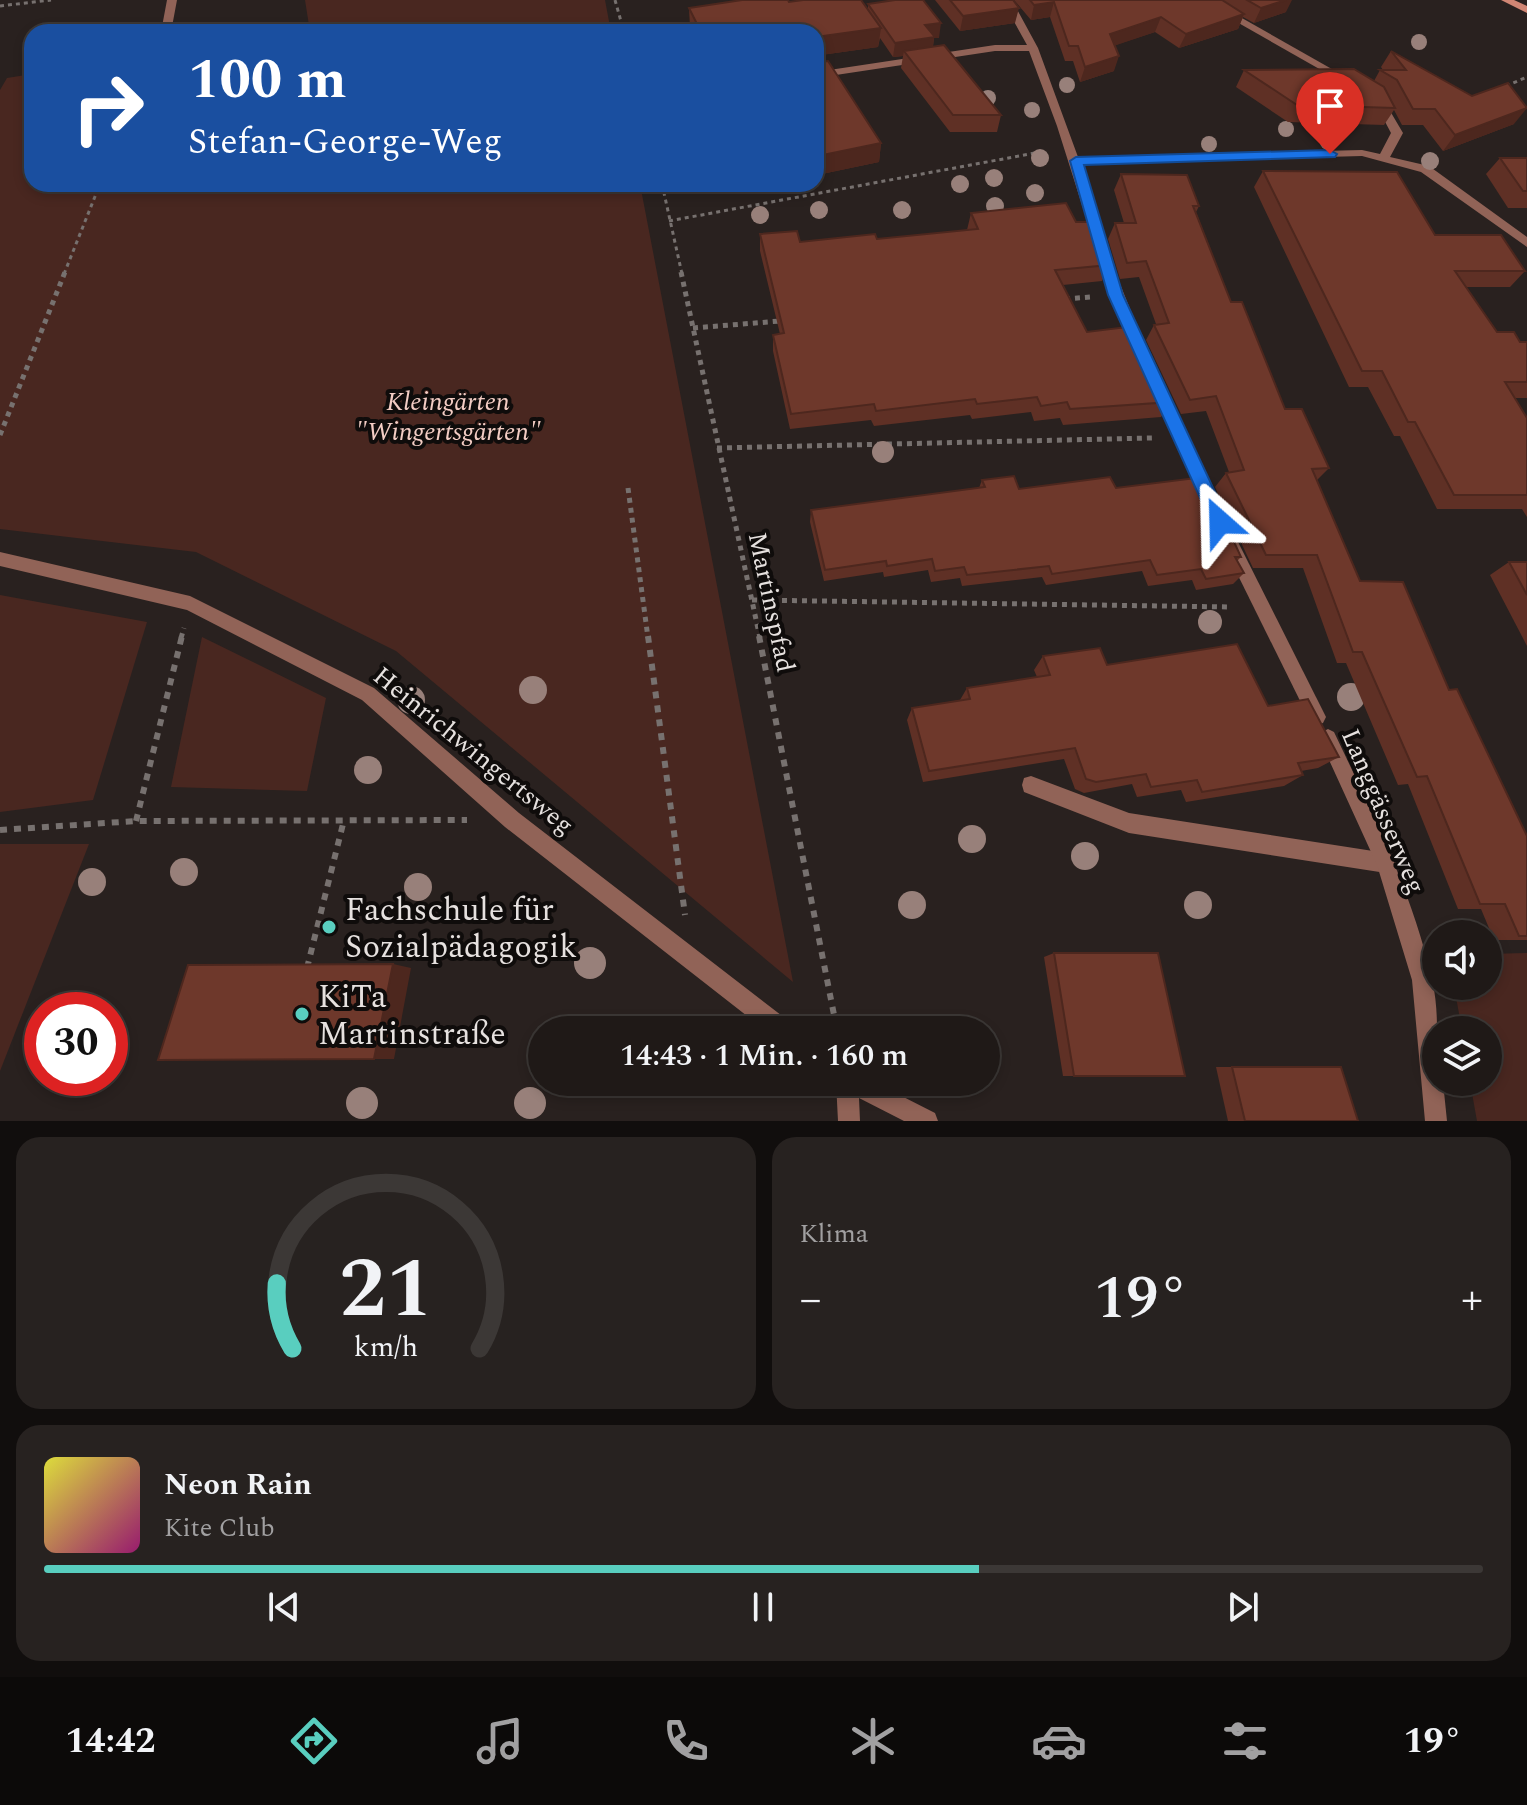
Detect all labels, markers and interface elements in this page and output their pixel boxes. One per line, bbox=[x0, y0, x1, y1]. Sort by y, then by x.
text: 100 m bbox=[188, 38, 347, 123]
icon: right bbox=[56, 56, 160, 160]
pin bbox=[1296, 72, 1364, 154]
icon: arrive bbox=[1308, 84, 1352, 128]
text: Stefan-George-Weg bbox=[188, 115, 502, 170]
park label: Kleingärten "Wingertsgärten" bbox=[355, 382, 541, 452]
position arrow bbox=[1178, 480, 1262, 564]
street label: Martinspfad bbox=[737, 528, 805, 676]
street label: Heinrichwingertsweg bbox=[364, 657, 583, 845]
street label: Langgässerweg bbox=[1330, 723, 1436, 900]
place label: Fachschule für Sozialpädagogik bbox=[345, 886, 577, 972]
marker: Fachschule für Sozialpädagogik bbox=[320, 918, 338, 936]
map controls bbox=[1422, 920, 1502, 1096]
button: sound bbox=[1422, 920, 1502, 1000]
place label: KiTa Martinstraße bbox=[318, 973, 506, 1059]
speed limit sign: 30 bbox=[24, 992, 128, 1096]
marker: KiTa Martinstraße bbox=[293, 1005, 311, 1023]
button: layers bbox=[1422, 1016, 1502, 1096]
text: 14:43 · 1 Min. · 160 m bbox=[620, 1033, 908, 1079]
text: Klima bbox=[800, 1214, 868, 1254]
text: 21 bbox=[339, 1227, 432, 1354]
text: 19° bbox=[1094, 1253, 1188, 1345]
text: − bbox=[800, 1266, 822, 1333]
text: + bbox=[1461, 1266, 1483, 1333]
text: km/h bbox=[354, 1326, 418, 1369]
text: Neon Rain bbox=[164, 1462, 312, 1508]
text: Kite Club bbox=[164, 1508, 275, 1548]
icon: previous bbox=[262, 1585, 306, 1629]
icon: pause bbox=[741, 1585, 785, 1629]
icon: next bbox=[1221, 1585, 1265, 1629]
icon: directions bbox=[286, 1713, 342, 1769]
icon: music bbox=[472, 1713, 528, 1769]
icon: phone bbox=[658, 1713, 714, 1769]
icon: climate bbox=[845, 1713, 901, 1769]
icon: car bbox=[1031, 1713, 1087, 1769]
icon: filters bbox=[1217, 1713, 1273, 1769]
text: 14:42 bbox=[65, 1714, 156, 1769]
text: 19° bbox=[1403, 1714, 1462, 1769]

